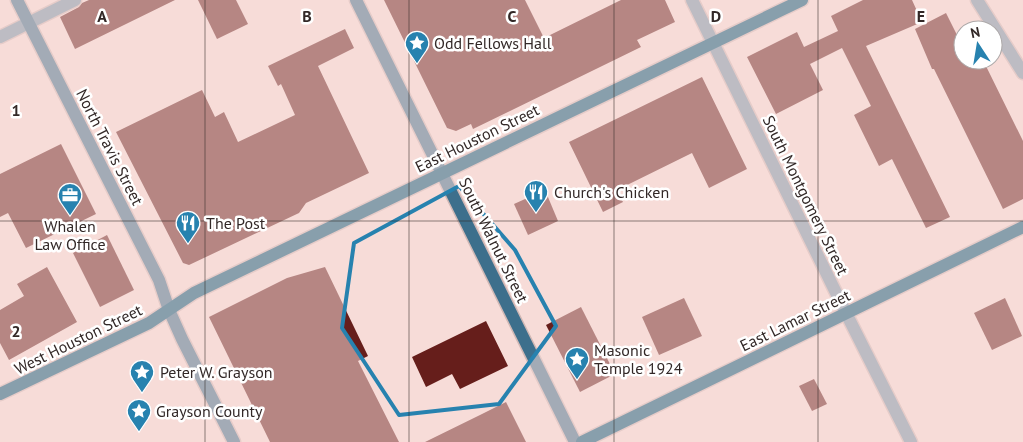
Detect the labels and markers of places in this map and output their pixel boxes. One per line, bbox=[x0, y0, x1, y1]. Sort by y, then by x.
place icon: Odd Fellows Hall bbox=[404, 30, 430, 64]
place label: Odd Fellows Hall bbox=[434, 33, 552, 53]
restaurant icon: Church's Chicken bbox=[523, 179, 549, 213]
office icon: Whalen Law Office bbox=[57, 182, 83, 216]
place label: Church's Chicken bbox=[554, 182, 669, 202]
restaurant icon: The Post bbox=[175, 210, 201, 244]
place label: The Post bbox=[206, 213, 266, 233]
place label: Whalen Law Office bbox=[34, 216, 106, 254]
place label: Masonic Temple 1924 bbox=[594, 340, 683, 378]
place icon: Masonic Temple 1924 bbox=[564, 346, 590, 380]
place icon: Peter W. Grayson bbox=[129, 359, 155, 393]
place label: Peter W. Grayson bbox=[160, 362, 272, 382]
place icon: Grayson County bbox=[126, 398, 152, 432]
place label: Grayson County bbox=[156, 401, 263, 421]

